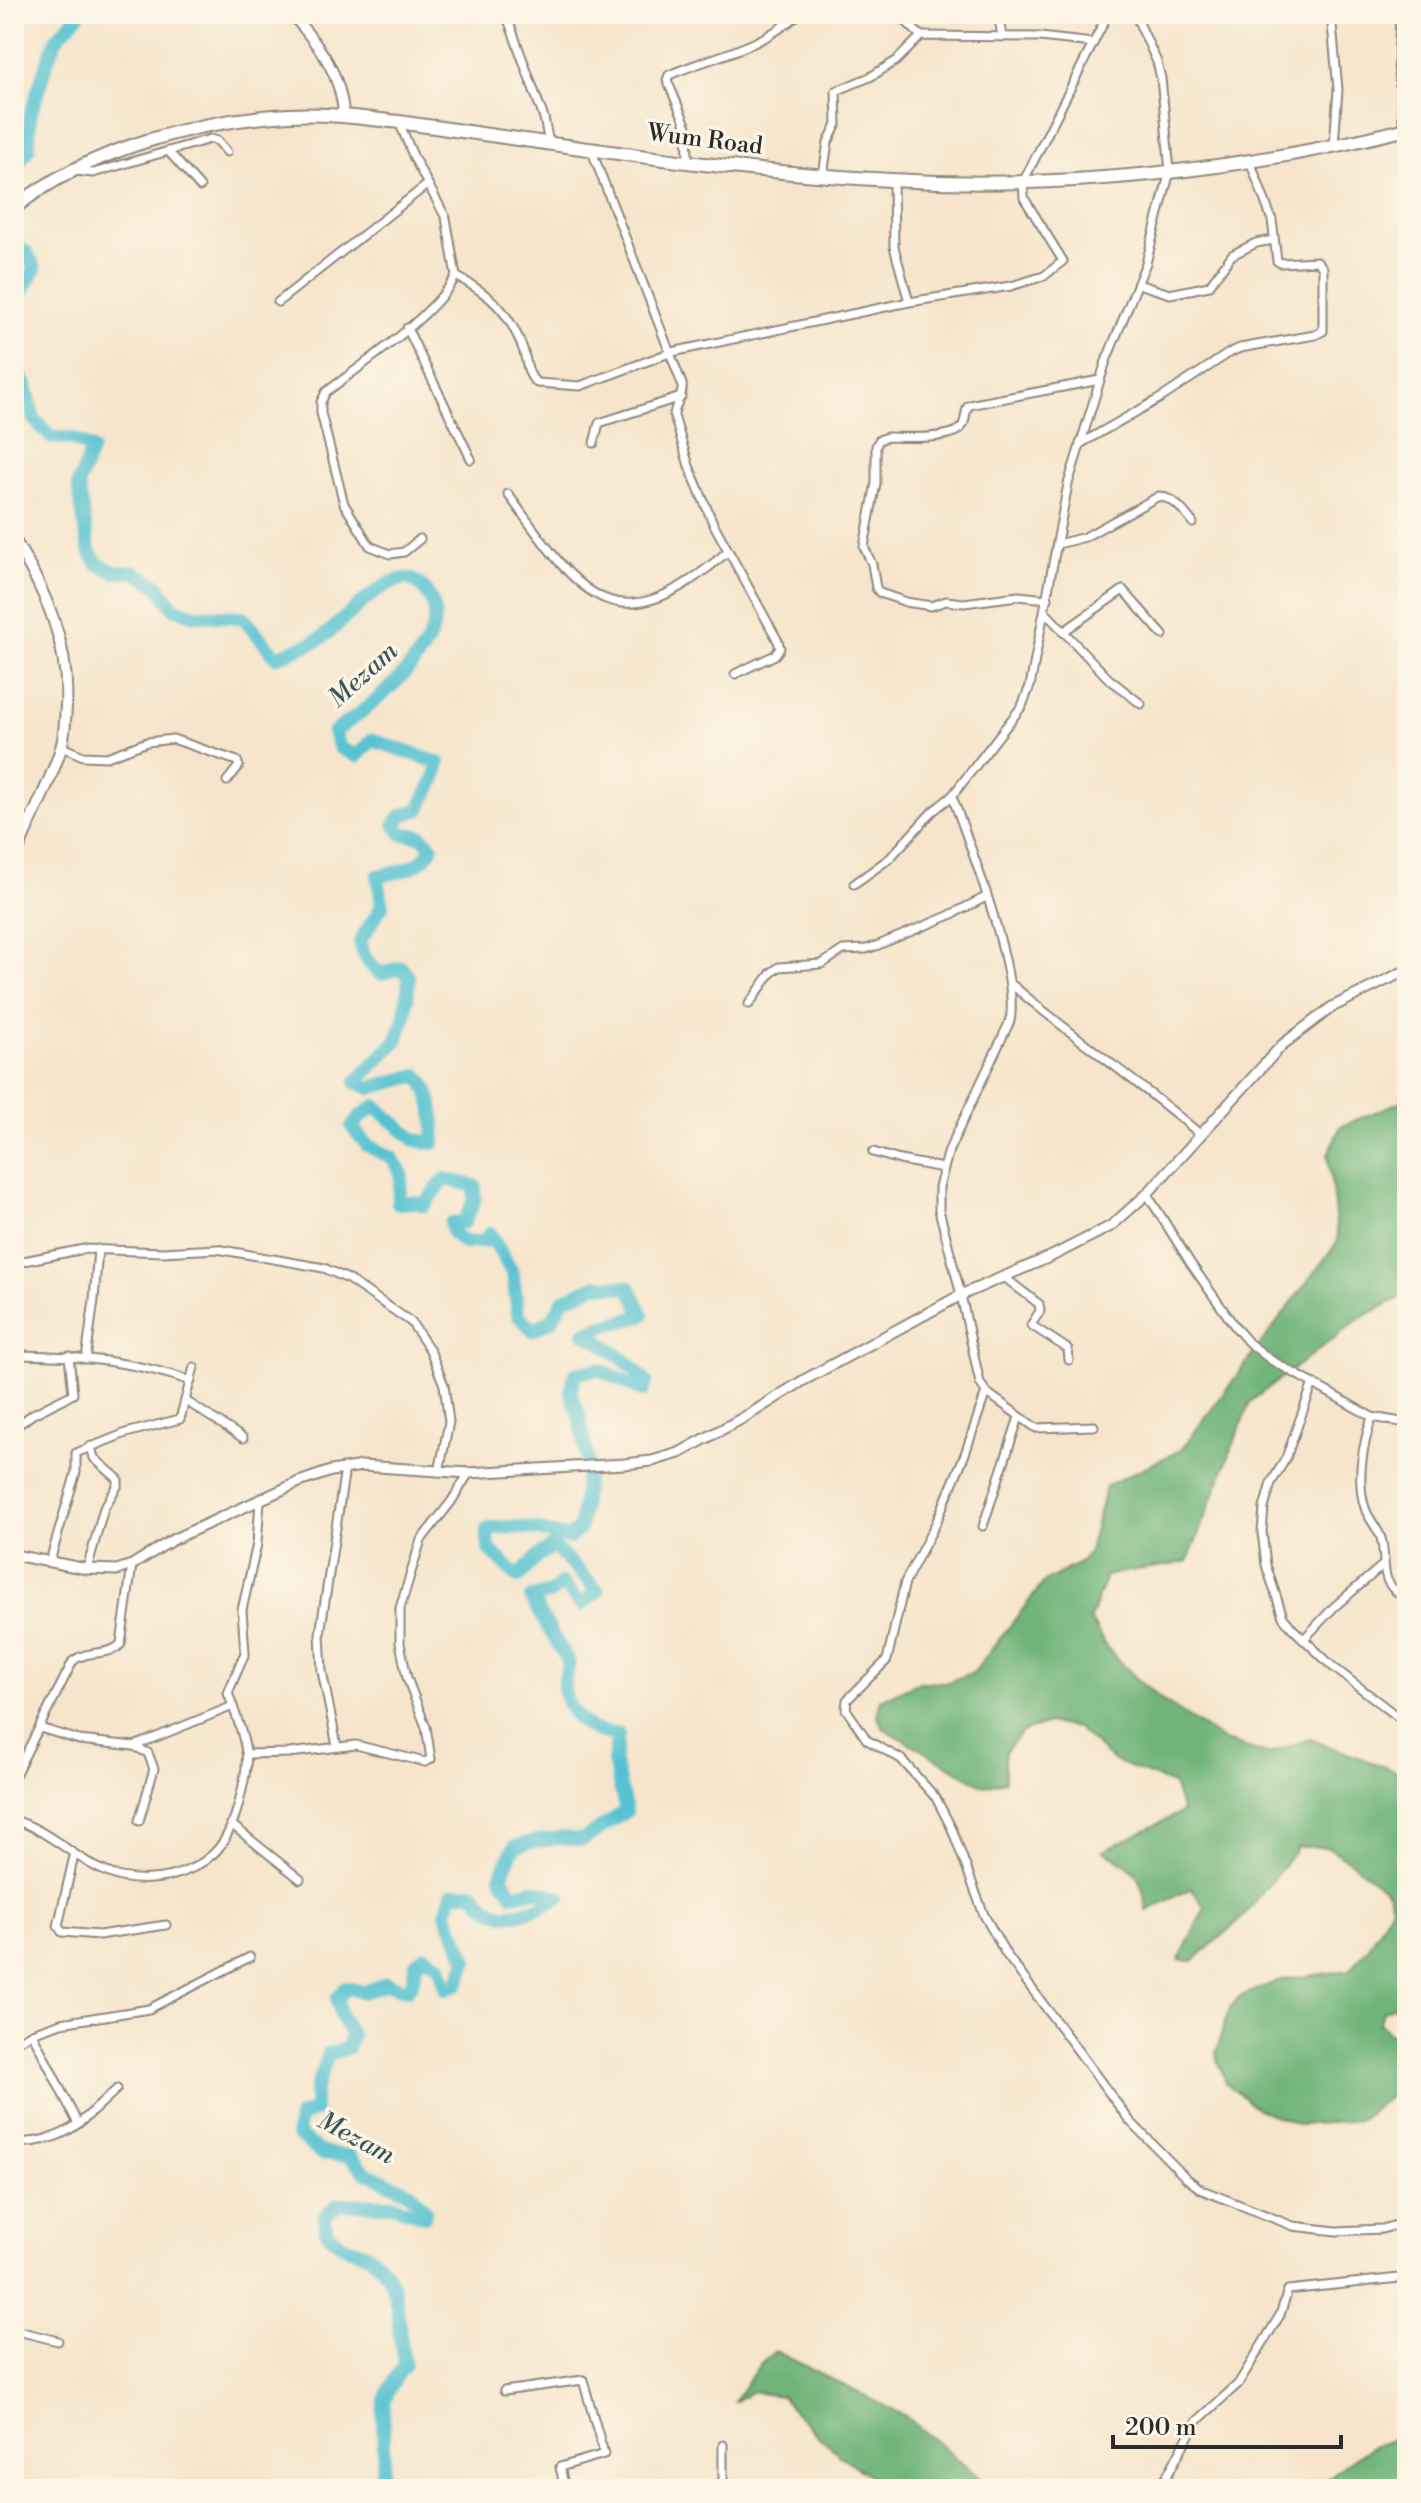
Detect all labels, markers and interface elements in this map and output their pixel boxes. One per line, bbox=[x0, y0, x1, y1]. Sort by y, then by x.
street label: Wum Road bbox=[644, 118, 765, 162]
water label: Mezam bbox=[322, 635, 405, 715]
water label: Mezam bbox=[312, 2104, 401, 2172]
scale bar bbox=[1113, 2399, 1341, 2449]
text: 200 m bbox=[1125, 2413, 1196, 2443]

